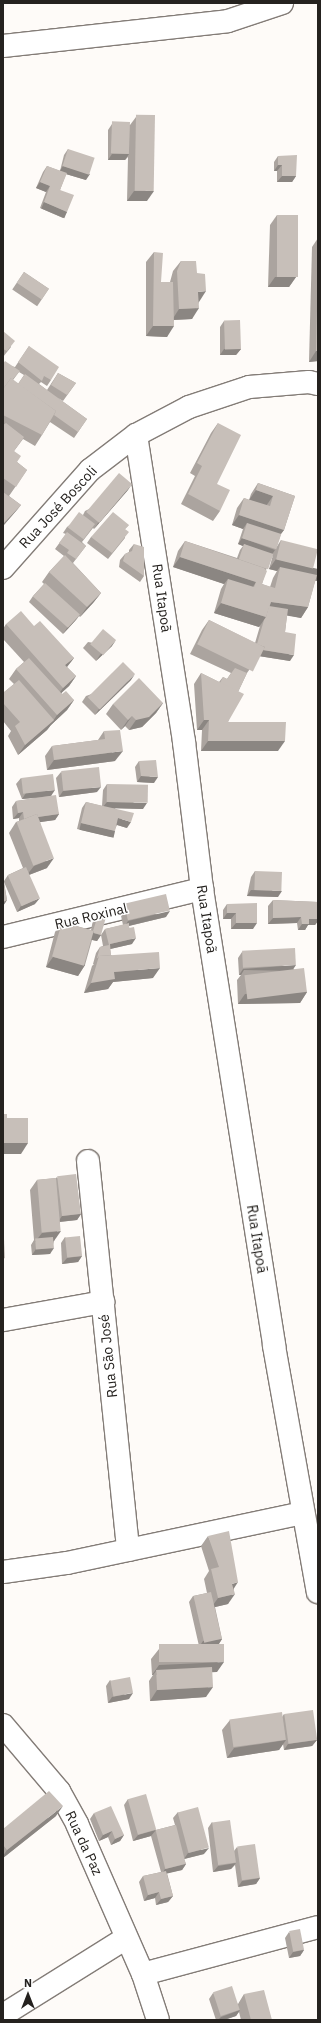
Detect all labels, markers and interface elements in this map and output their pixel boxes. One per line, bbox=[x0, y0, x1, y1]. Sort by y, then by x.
street label: Rua José Boscoli bbox=[16, 462, 100, 552]
street label: Rua Itapoã bbox=[149, 563, 175, 633]
street label: Rua Itapoã bbox=[193, 884, 221, 954]
street label: Rua Roxinal bbox=[53, 899, 129, 933]
street label: Rua Itapoã bbox=[243, 1204, 271, 1274]
street label: Rua São José bbox=[95, 1313, 121, 1399]
street label: Rua da Paz bbox=[62, 1808, 106, 1878]
north arrow bbox=[8, 1975, 48, 2015]
text: N bbox=[24, 1976, 32, 1990]

